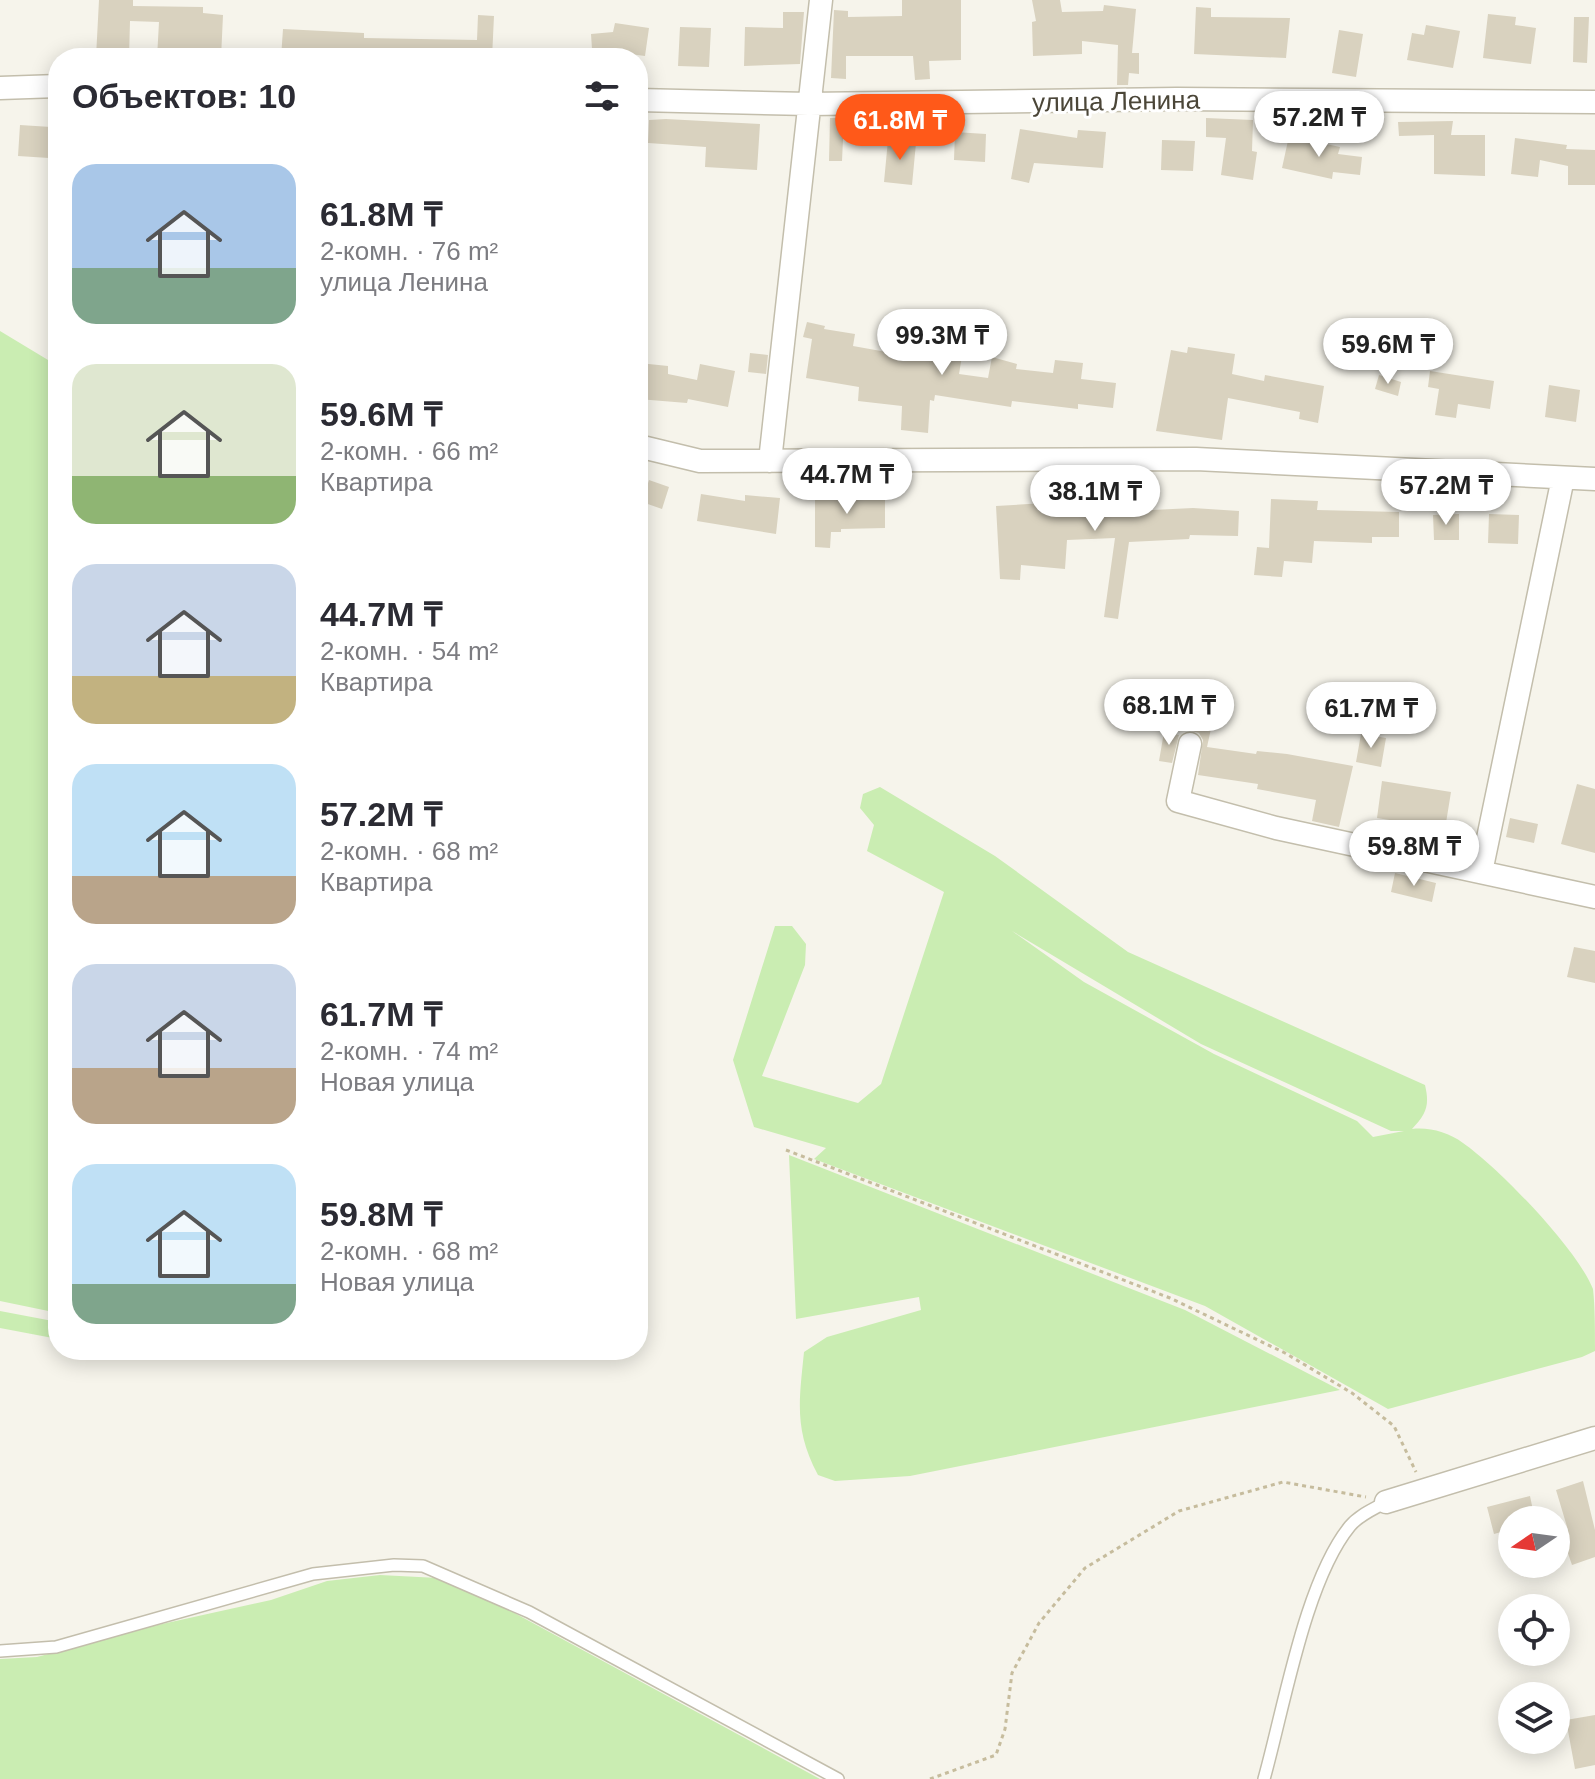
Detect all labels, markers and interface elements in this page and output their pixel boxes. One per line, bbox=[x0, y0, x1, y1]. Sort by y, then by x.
icon: filters bbox=[580, 74, 624, 118]
text: Объектов: 10 bbox=[72, 77, 296, 115]
street label: улица Ленина bbox=[1032, 85, 1201, 117]
pin: 57.2M ₸ bbox=[1245, 91, 1393, 159]
pin: 61.8M ₸ bbox=[826, 94, 974, 162]
text: 57.2M ₸ bbox=[1272, 102, 1366, 132]
text: 61.8M ₸ bbox=[853, 105, 947, 135]
text: 61.8M ₸ bbox=[320, 195, 443, 233]
icon: home bbox=[136, 196, 232, 292]
text: 2-комн. · 76 m² bbox=[320, 236, 498, 266]
text: улица Ленина bbox=[320, 267, 488, 297]
pin: 99.3M ₸ bbox=[868, 309, 1016, 377]
pin: 59.6M ₸ bbox=[1314, 318, 1462, 386]
text: 99.3M ₸ bbox=[895, 320, 989, 350]
text: 59.6M ₸ bbox=[1341, 329, 1435, 359]
text: 59.6M ₸ bbox=[320, 395, 443, 433]
icon: home bbox=[136, 396, 232, 492]
text: 2-комн. · 66 m² bbox=[320, 436, 498, 466]
pin: 44.7M ₸ bbox=[773, 448, 921, 516]
text: 44.7M ₸ bbox=[800, 459, 894, 489]
pin: 57.2M ₸ bbox=[1372, 459, 1520, 527]
pin: 38.1M ₸ bbox=[1021, 465, 1169, 533]
text: Квартира bbox=[320, 467, 432, 497]
text: 57.2M ₸ bbox=[1399, 470, 1493, 500]
text: 38.1M ₸ bbox=[1048, 476, 1142, 506]
text: 44.7M ₸ bbox=[320, 595, 443, 633]
icon: home bbox=[136, 596, 232, 692]
text: 2-комн. · 54 m² bbox=[320, 636, 498, 666]
text: Квартира bbox=[320, 667, 432, 697]
pin: 68.1M ₸ bbox=[1095, 679, 1243, 747]
pin: 61.7M ₸ bbox=[1297, 682, 1445, 750]
text: 68.1M ₸ bbox=[1122, 690, 1216, 720]
text: 61.7M ₸ bbox=[1324, 693, 1418, 723]
text: 57.2M ₸ bbox=[320, 795, 443, 833]
icon: home bbox=[136, 796, 232, 892]
pin: 59.8M ₸ bbox=[1340, 820, 1488, 888]
text: 59.8M ₸ bbox=[1367, 831, 1461, 861]
text: 2-комн. · 68 m² bbox=[320, 836, 498, 866]
text: Квартира bbox=[320, 867, 432, 897]
text: 61.7M ₸ bbox=[320, 995, 443, 1033]
icon: home bbox=[136, 996, 232, 1092]
text: 2-комн. · 74 m² bbox=[320, 1036, 498, 1066]
text: Новая улица bbox=[320, 1067, 474, 1097]
text: 59.8M ₸ bbox=[320, 1195, 443, 1233]
icon: home bbox=[136, 1196, 232, 1292]
text: 2-комн. · 68 m² bbox=[320, 1236, 498, 1266]
text: Новая улица bbox=[320, 1267, 474, 1297]
north arrow bbox=[1498, 1506, 1570, 1578]
map controls bbox=[1498, 1506, 1570, 1754]
button: locate bbox=[1498, 1594, 1570, 1666]
button: layers bbox=[1498, 1682, 1570, 1754]

